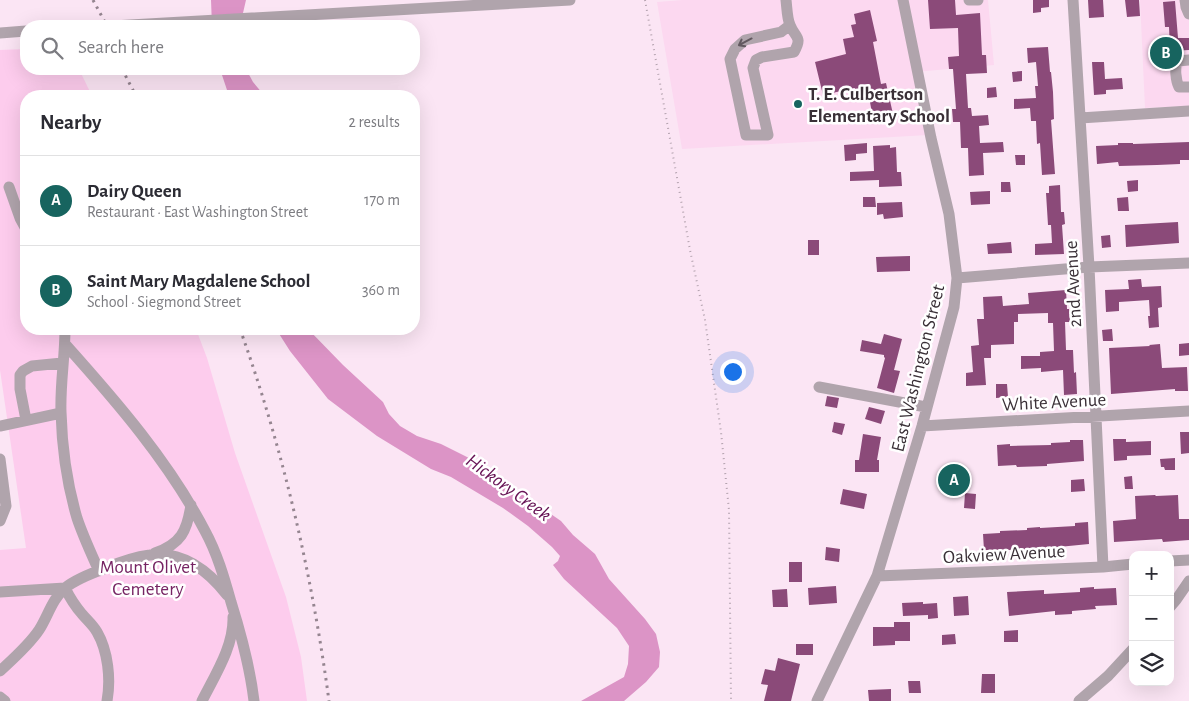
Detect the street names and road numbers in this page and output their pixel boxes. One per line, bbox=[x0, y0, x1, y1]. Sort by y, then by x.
street label: 2nd Avenue bbox=[1062, 240, 1085, 328]
street label: East Washington Street bbox=[888, 283, 948, 454]
street label: White Avenue bbox=[1001, 390, 1107, 415]
street label: Oakview Avenue bbox=[943, 542, 1066, 567]

